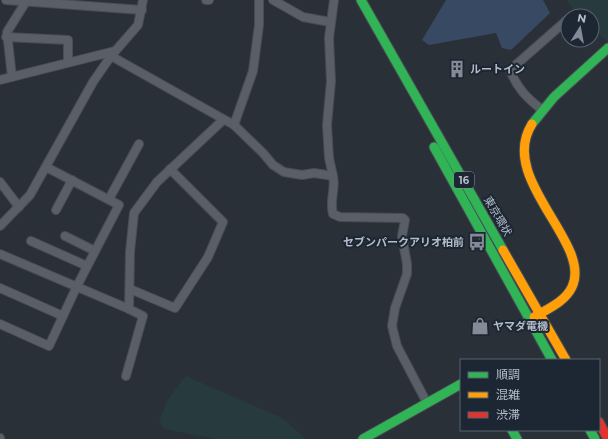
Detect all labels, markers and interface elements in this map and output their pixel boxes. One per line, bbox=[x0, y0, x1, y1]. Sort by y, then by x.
north arrow bbox=[560, 8, 600, 48]
text: N bbox=[576, 10, 588, 26]
building icon: ルートイン bbox=[447, 59, 467, 79]
place label: ルートイン bbox=[470, 62, 525, 76]
road number: 16 bbox=[454, 172, 474, 188]
street label: 東京環状 bbox=[481, 193, 516, 239]
bus stop icon: セブンパークアリオ柏前 bbox=[467, 232, 487, 252]
place label: セブンパークアリオ柏前 bbox=[343, 235, 464, 249]
shop icon: ヤマダ電機 bbox=[470, 316, 490, 336]
place label: ヤマダ電機 bbox=[493, 319, 548, 333]
legend bbox=[460, 359, 600, 431]
text: 順調 bbox=[496, 367, 520, 382]
text: 混雑 bbox=[496, 387, 520, 402]
text: 渋滞 bbox=[496, 407, 520, 422]

